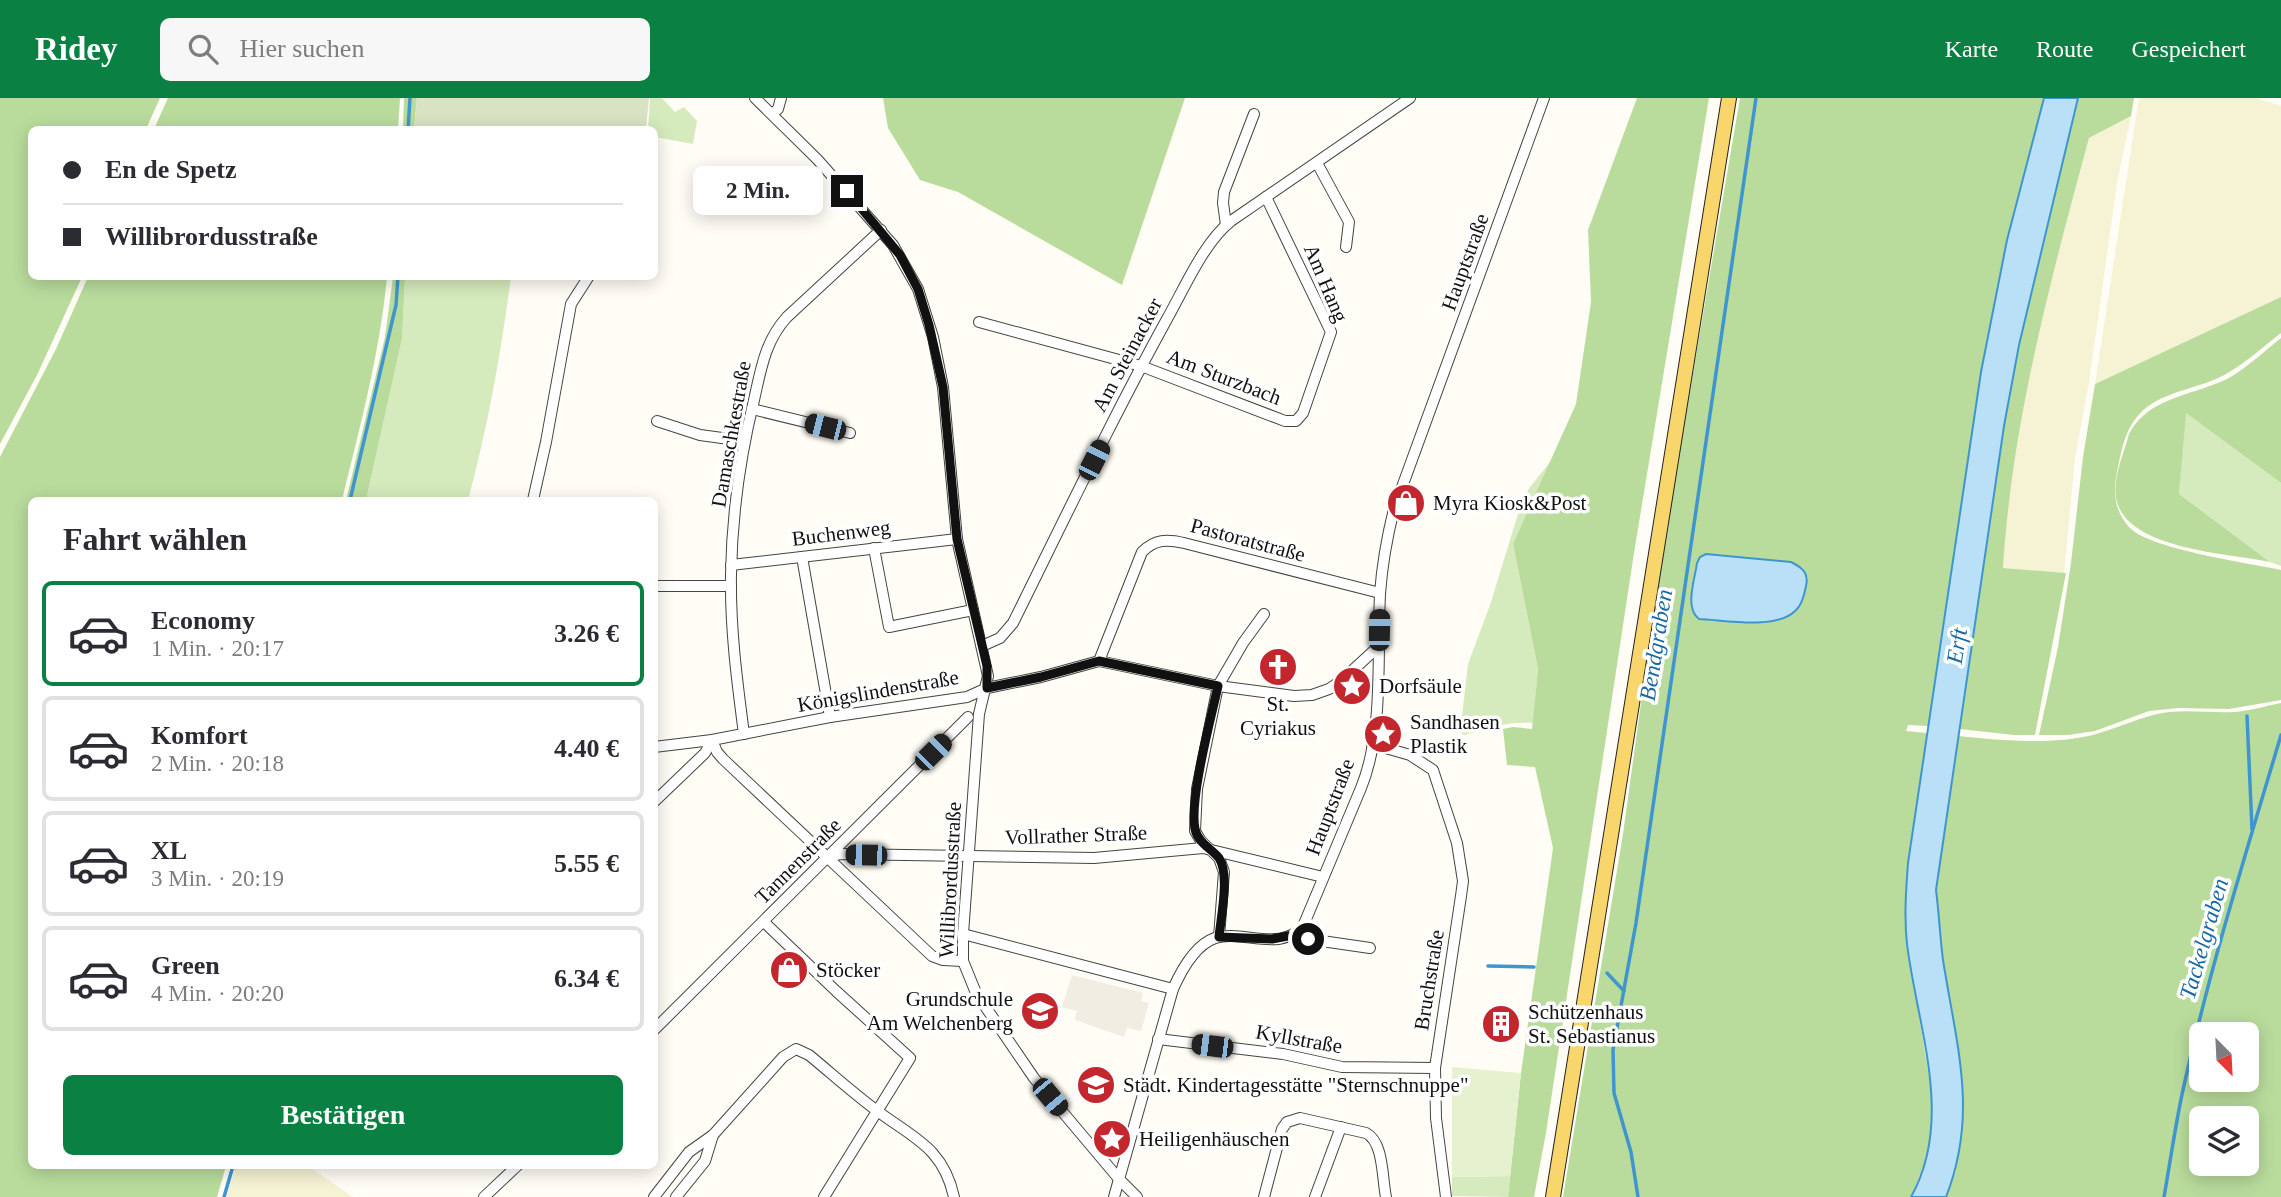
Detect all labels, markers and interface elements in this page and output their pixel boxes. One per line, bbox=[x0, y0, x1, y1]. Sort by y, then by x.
search box bbox=[160, 18, 650, 81]
icon: search bbox=[184, 30, 222, 68]
text: Ridey bbox=[35, 31, 118, 67]
text: Hier suchen bbox=[240, 34, 364, 63]
text: Karte bbox=[1945, 36, 1998, 62]
text: Route bbox=[2036, 36, 2093, 62]
text: Gespeichert bbox=[2131, 36, 2246, 62]
text: En de Spetz bbox=[105, 155, 236, 184]
callout: 2 Min. bbox=[693, 166, 822, 216]
route end bbox=[831, 175, 863, 207]
text: 2 Min. bbox=[726, 178, 790, 203]
street label: Hauptstraße bbox=[1436, 210, 1494, 314]
text: Willibrordusstraße bbox=[105, 222, 318, 251]
street label: Am Hang bbox=[1299, 240, 1353, 326]
street label: Am Steinacker bbox=[1087, 294, 1167, 416]
street label: Am Sturzbach bbox=[1163, 344, 1285, 410]
street label: Damaschkestraße bbox=[706, 359, 756, 509]
car bbox=[803, 412, 848, 442]
car bbox=[1076, 437, 1113, 483]
shop icon: Myra Kiosk&Post bbox=[1385, 482, 1427, 524]
place label: Myra Kiosk&Post bbox=[1433, 491, 1587, 515]
street label: Pastoratstraße bbox=[1188, 513, 1308, 567]
street label: Buchenweg bbox=[790, 515, 892, 551]
text: Fahrt wählen bbox=[63, 521, 247, 557]
water label: Bendgraben bbox=[1635, 588, 1677, 702]
icon: car bbox=[67, 602, 130, 665]
text: Economy bbox=[151, 606, 255, 635]
car bbox=[1369, 609, 1390, 651]
text: 3.26 € bbox=[554, 619, 619, 648]
water label: Erft bbox=[1942, 626, 1972, 667]
text: 1 Min. · 20:17 bbox=[151, 636, 284, 661]
church icon: St. Cyriakus bbox=[1257, 646, 1299, 688]
street label: Königslindenstraße bbox=[796, 665, 960, 717]
place icon: Dorfsäule bbox=[1331, 665, 1373, 707]
place label: Dorfsäule bbox=[1379, 674, 1462, 698]
place label: St. Cyriakus bbox=[1240, 692, 1316, 740]
place label: Sandhasen Plastik bbox=[1410, 710, 1500, 758]
place icon: Sandhasen Plastik bbox=[1362, 713, 1404, 755]
icon: car bbox=[67, 717, 130, 780]
text: Komfort bbox=[151, 721, 248, 750]
car bbox=[911, 730, 956, 774]
text: 4.40 € bbox=[554, 734, 619, 763]
text: 2 Min. · 20:18 bbox=[151, 751, 284, 776]
street label: Hauptstraße bbox=[1301, 755, 1359, 859]
street label: Willibrordusstraße bbox=[934, 801, 966, 959]
street label: Tannenstraße bbox=[750, 813, 846, 909]
street label: Vollrather Straße bbox=[1004, 821, 1148, 849]
icon: car bbox=[67, 832, 130, 895]
text: XL bbox=[151, 836, 187, 865]
car bbox=[845, 844, 888, 866]
text: 5.55 € bbox=[554, 849, 619, 878]
text: 3 Min. · 20:19 bbox=[151, 866, 284, 891]
water label: Tackelgraben bbox=[2175, 876, 2233, 1002]
route start bbox=[1292, 923, 1324, 955]
street label: Bruchstraße bbox=[1409, 928, 1449, 1032]
icon: car bbox=[67, 947, 130, 1010]
shop icon: Stöcker bbox=[768, 949, 810, 991]
text: Green bbox=[151, 951, 220, 980]
place label: Stöcker bbox=[816, 958, 880, 982]
text: 6.34 € bbox=[554, 964, 619, 993]
text: 4 Min. · 20:20 bbox=[151, 981, 284, 1006]
place label: Grundschule Am Welchenberg bbox=[867, 987, 1013, 1035]
school or university icon: Grundschule Am Welchenberg bbox=[1019, 990, 1061, 1032]
place label: Schützenhaus St. Sebastianus bbox=[1528, 1000, 1655, 1048]
building icon: Schützenhaus St. Sebastianus bbox=[1480, 1003, 1522, 1045]
street label: Kyllstraße bbox=[1254, 1020, 1344, 1058]
north arrow bbox=[2189, 1022, 2259, 1092]
map controls bbox=[2189, 1022, 2259, 1176]
car bbox=[1190, 1033, 1235, 1059]
school or university icon: Städt. Kindertagesstätte "Sternschnuppe" bbox=[1075, 1064, 1117, 1106]
place label: Städt. Kindertagesstätte "Sternschnuppe" bbox=[1123, 1073, 1469, 1097]
car bbox=[1029, 1074, 1072, 1120]
button: Bestätigen bbox=[63, 1075, 623, 1155]
button: layers bbox=[2189, 1106, 2259, 1176]
place icon: Heiligenhäuschen bbox=[1091, 1118, 1133, 1160]
place label: Heiligenhäuschen bbox=[1139, 1127, 1290, 1151]

